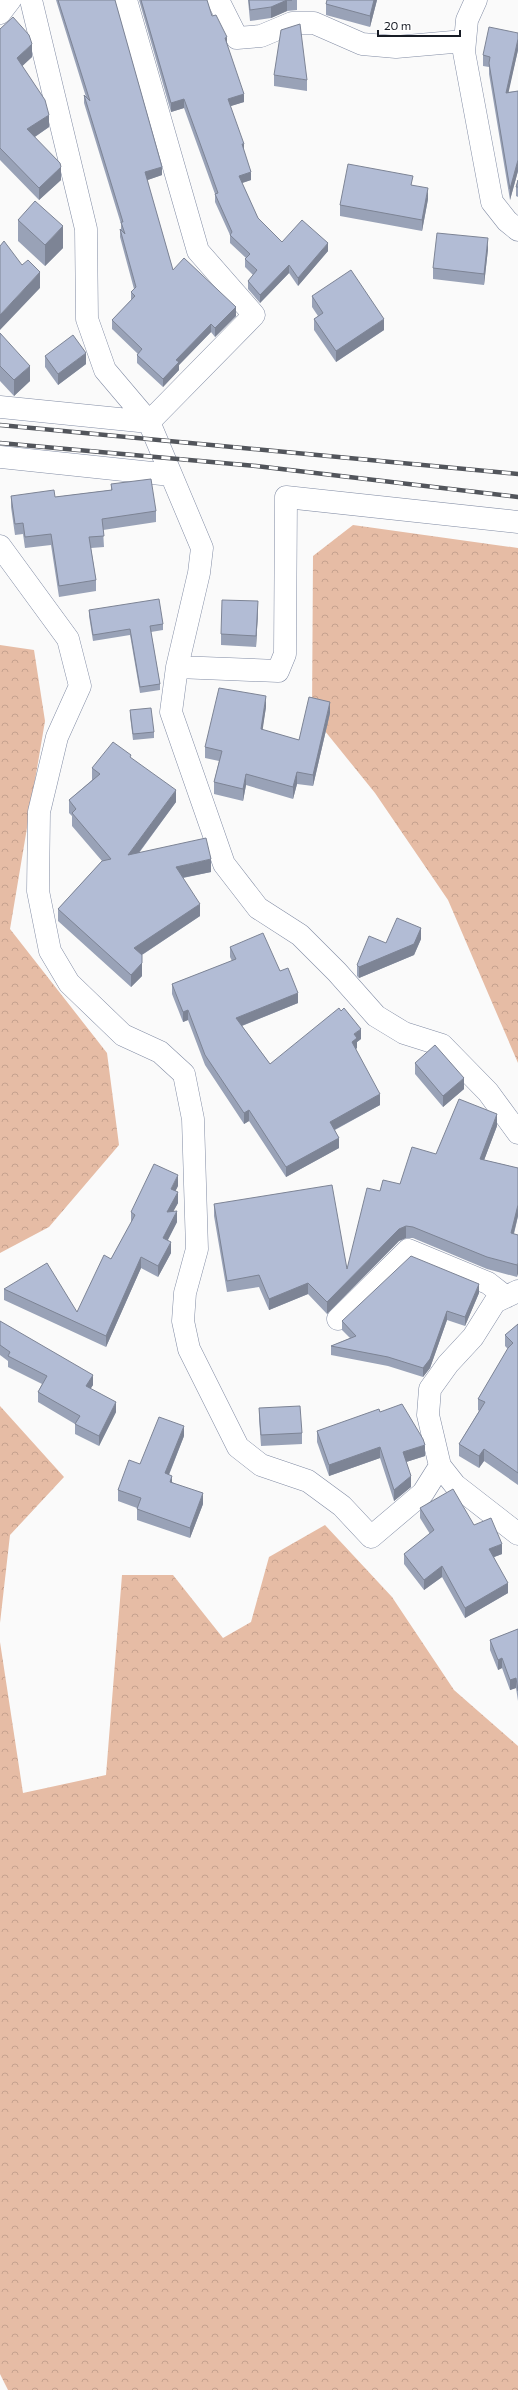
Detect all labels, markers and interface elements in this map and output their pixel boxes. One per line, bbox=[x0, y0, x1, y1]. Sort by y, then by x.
scale bar bbox=[378, 12, 460, 38]
text: 20 m bbox=[384, 18, 411, 32]

